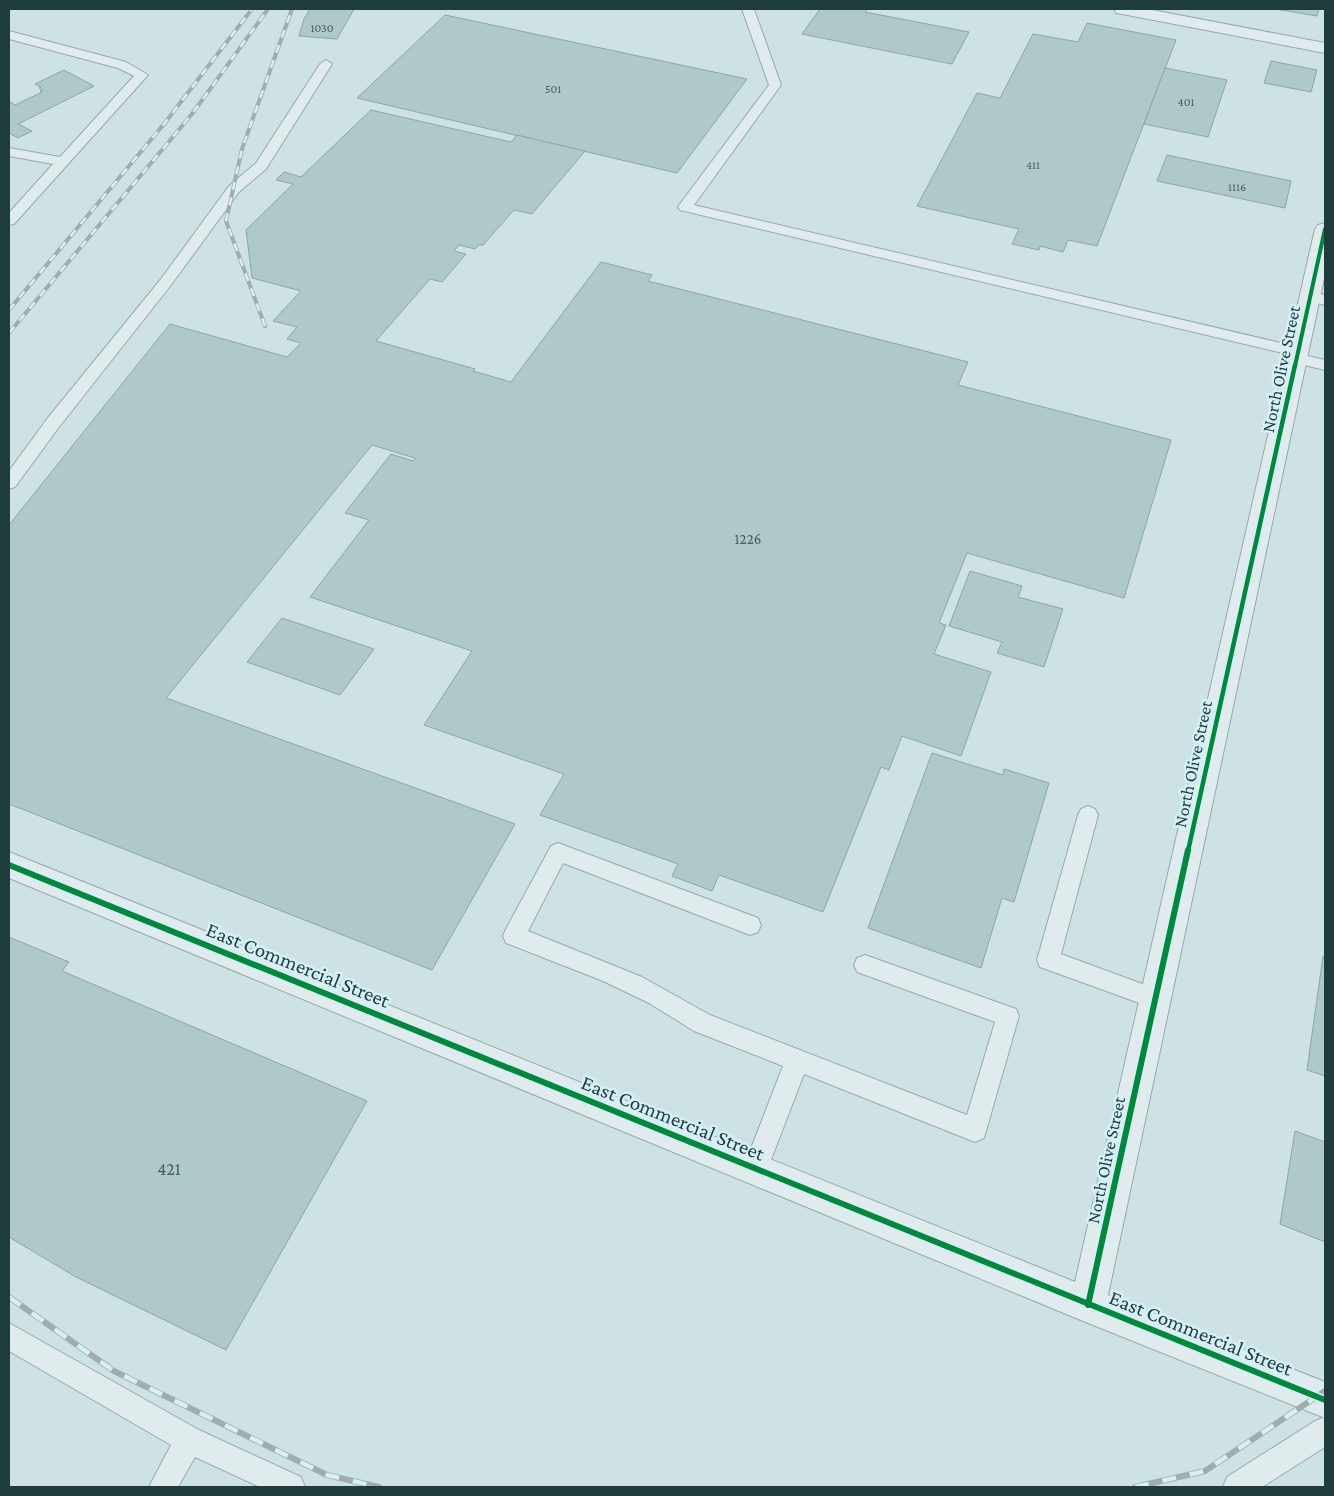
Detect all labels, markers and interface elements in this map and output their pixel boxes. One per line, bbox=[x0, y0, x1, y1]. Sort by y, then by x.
house number: 1030 bbox=[310, 21, 334, 35]
house number: 501 bbox=[545, 82, 561, 96]
house number: 401 bbox=[1178, 95, 1194, 109]
house number: 411 bbox=[1026, 158, 1040, 172]
house number: 1116 bbox=[1228, 180, 1246, 194]
street label: North Olive Street bbox=[1258, 303, 1304, 434]
house number: 1226 bbox=[735, 531, 761, 547]
street label: North Olive Street bbox=[1170, 698, 1216, 829]
street label: East Commercial Street bbox=[203, 917, 394, 1013]
street label: East Commercial Street bbox=[578, 1070, 769, 1166]
street label: North Olive Street bbox=[1083, 1094, 1129, 1225]
house number: 421 bbox=[157, 1159, 181, 1179]
street label: East Commercial Street bbox=[1106, 1285, 1297, 1381]

